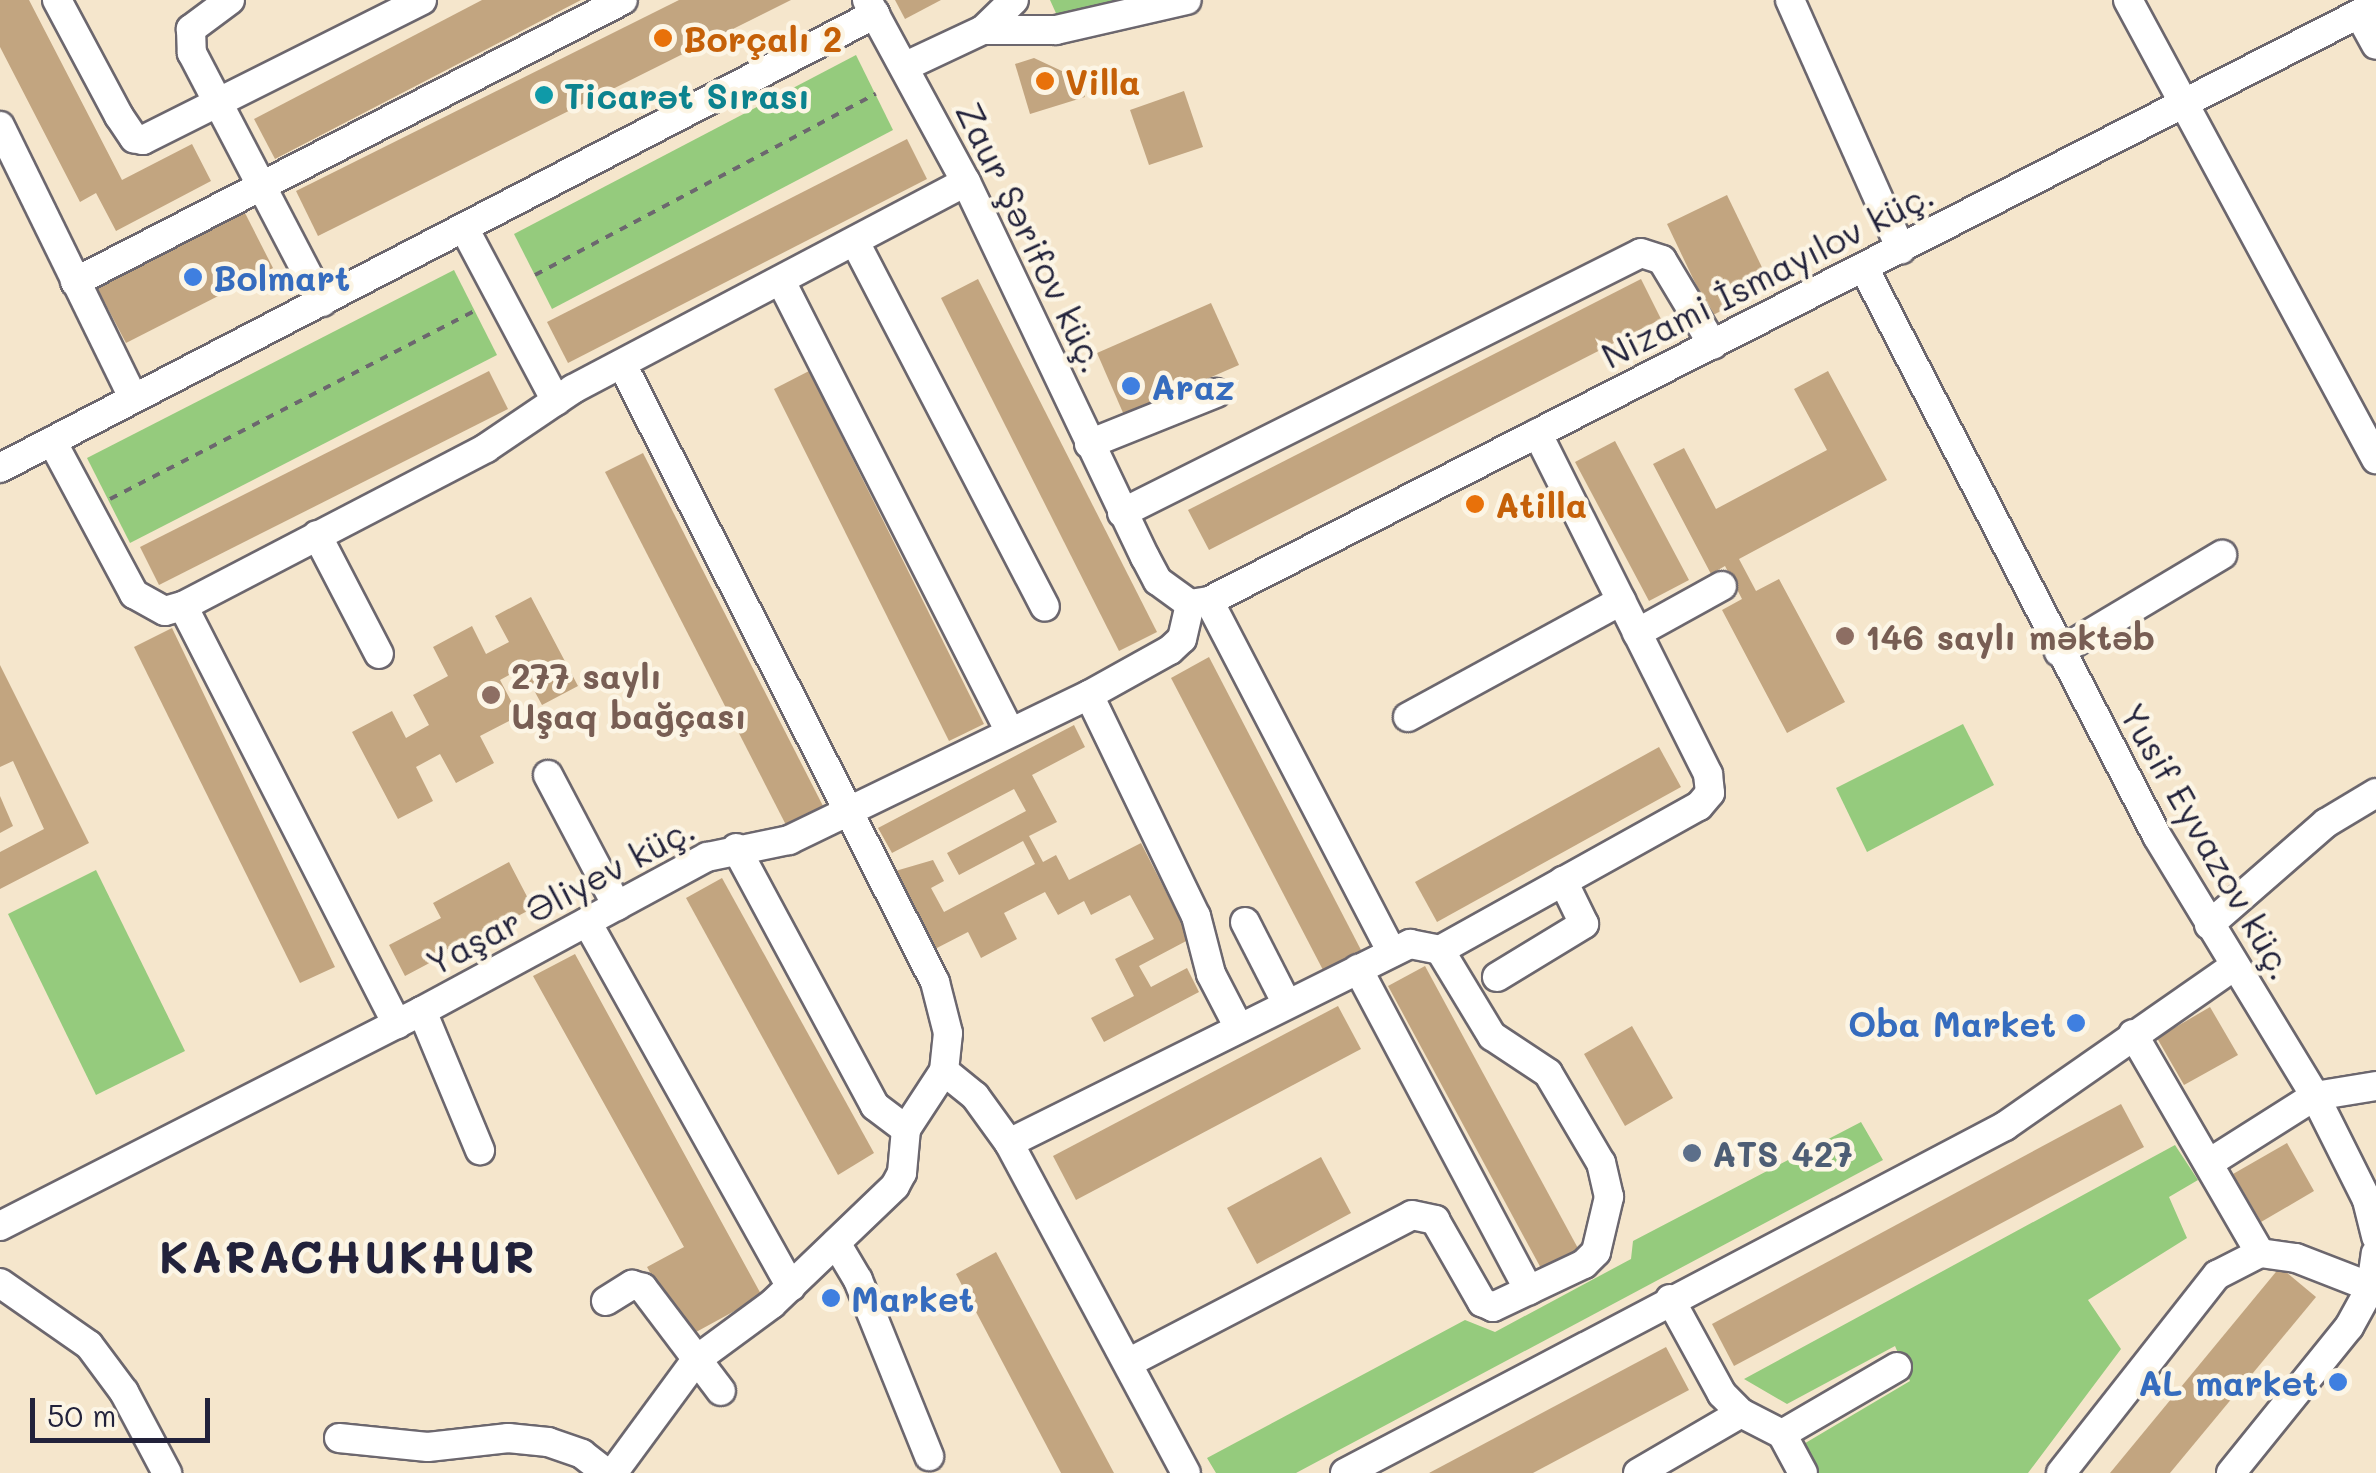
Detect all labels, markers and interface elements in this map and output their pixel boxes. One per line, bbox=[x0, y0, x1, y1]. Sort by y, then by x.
place label: Borçalı 2 bbox=[683, 17, 842, 59]
marker: Borçalı 2 bbox=[652, 27, 674, 49]
place label: Villa bbox=[1065, 60, 1140, 102]
marker: Villa bbox=[1034, 70, 1056, 92]
place label: Ticarət Sırası bbox=[564, 74, 810, 116]
marker: Ticarət Sırası bbox=[533, 84, 555, 106]
street label: Zaur Şərifov küç. bbox=[948, 95, 1116, 379]
street label: Nizami İsmayılov küç. bbox=[1594, 172, 1940, 376]
place label: Bolmart bbox=[213, 256, 350, 298]
marker: Bolmart bbox=[182, 266, 204, 288]
place label: Araz bbox=[1151, 365, 1235, 407]
marker: Araz bbox=[1120, 375, 1142, 397]
place label: Atilla bbox=[1495, 483, 1587, 525]
marker: Atilla bbox=[1464, 493, 1486, 515]
place label: 146 saylı məktəb bbox=[1865, 615, 2155, 657]
marker: 146 saylı məktəb bbox=[1834, 625, 1856, 647]
place label: 277 saylı Uşaq bağçası bbox=[511, 654, 747, 736]
marker: 277 saylı Uşaq bağçası bbox=[480, 684, 502, 706]
street label: Yusif Eyvazov küç. bbox=[2112, 695, 2304, 987]
street label: Yaşar Əliyev küç. bbox=[419, 807, 701, 983]
place label: Oba Market bbox=[1848, 1002, 2056, 1044]
marker: Oba Market bbox=[2065, 1012, 2087, 1034]
place label: ATS 427 bbox=[1712, 1132, 1853, 1174]
marker: ATS 427 bbox=[1681, 1142, 1703, 1164]
district label: KARACHUKHUR bbox=[159, 1229, 537, 1283]
place label: Market bbox=[851, 1277, 974, 1319]
marker: Market bbox=[820, 1287, 842, 1309]
place label: AL market bbox=[2138, 1361, 2318, 1403]
marker: AL market bbox=[2327, 1371, 2349, 1393]
scale bar bbox=[35, 1378, 215, 1440]
text: 50 m bbox=[47, 1395, 117, 1435]

